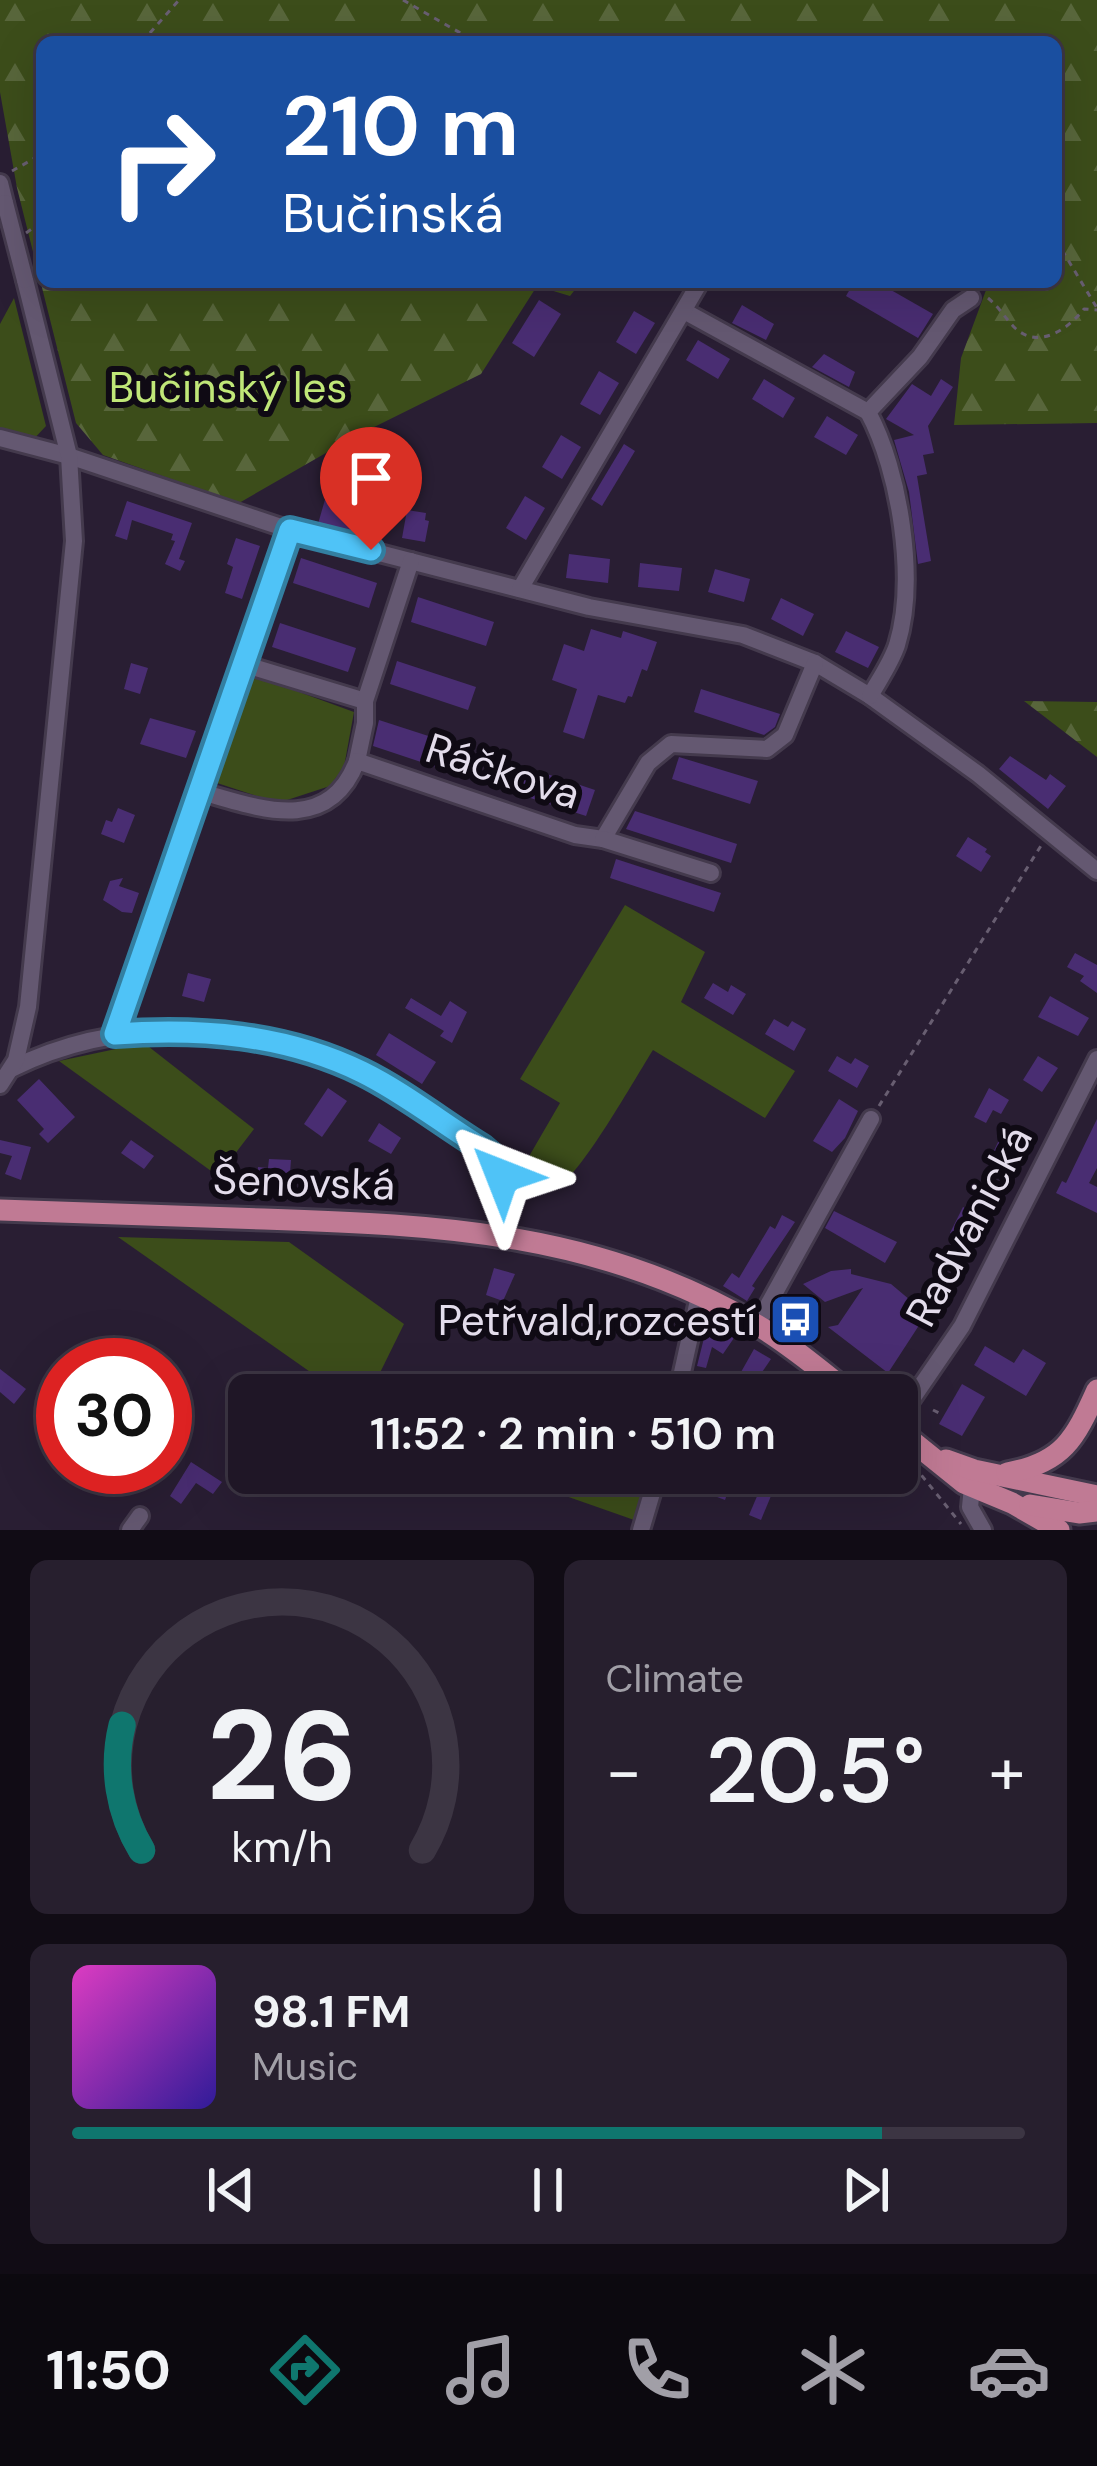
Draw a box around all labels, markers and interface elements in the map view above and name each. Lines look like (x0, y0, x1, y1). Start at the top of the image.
text: 210 m (282, 72, 519, 181)
icon: right (84, 84, 240, 240)
text: Bučinská (282, 178, 504, 249)
park label: Bučinský les (109, 360, 347, 415)
pin (320, 427, 422, 550)
icon: arrive (338, 445, 404, 511)
street label: Ráčkova (419, 720, 587, 822)
position arrow (439, 1113, 565, 1239)
street label: Radvanická (893, 1116, 1045, 1336)
street label: Šenovská (212, 1151, 396, 1213)
bus stop icon: Petřvald,rozcestí (767, 1292, 823, 1348)
place label: Petřvald,rozcestí (438, 1293, 757, 1348)
speed limit sign: 30 (36, 1338, 192, 1494)
text: 11:52 · 2 min · 510 m (370, 1404, 776, 1463)
text: Climate (606, 1653, 744, 1704)
text: 26 (206, 1675, 357, 1838)
text: 20.5° (705, 1713, 925, 1830)
text: − (606, 1729, 642, 1814)
text: + (989, 1729, 1025, 1814)
text: km/h (231, 1819, 332, 1875)
text: 98.1 FM (252, 1982, 410, 2041)
text: Music (252, 2041, 358, 2092)
icon: previous (198, 2157, 264, 2223)
icon: pause (515, 2157, 581, 2223)
icon: next (833, 2157, 899, 2223)
icon: directions (263, 2328, 347, 2412)
icon: music (439, 2328, 523, 2412)
icon: phone (615, 2328, 699, 2412)
icon: climate (791, 2328, 875, 2412)
icon: car (967, 2328, 1051, 2412)
text: 11:50 (46, 2335, 171, 2406)

